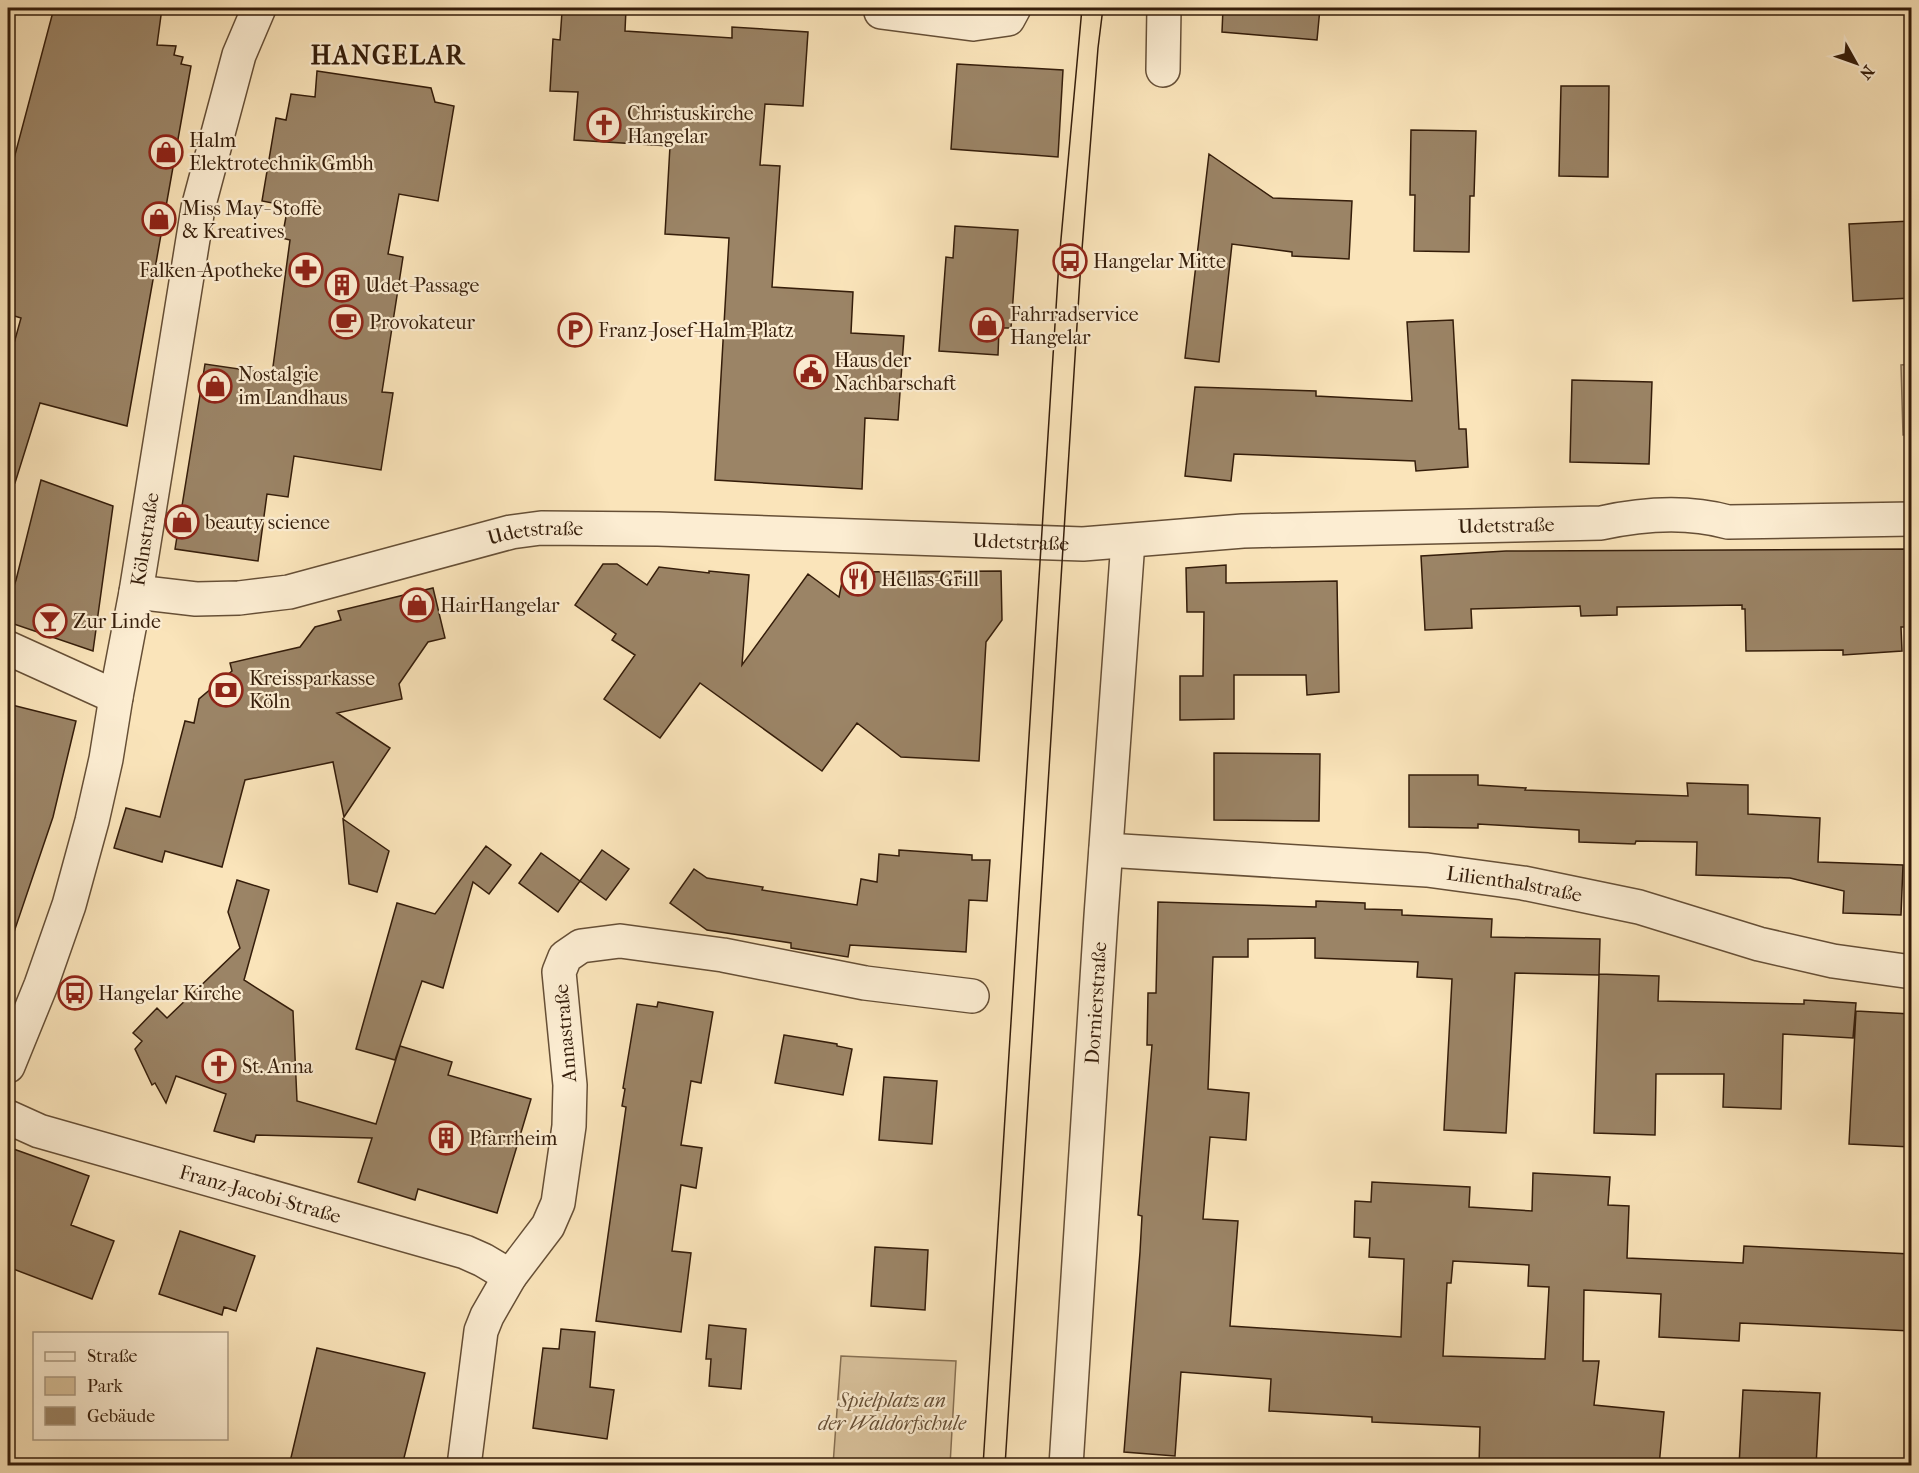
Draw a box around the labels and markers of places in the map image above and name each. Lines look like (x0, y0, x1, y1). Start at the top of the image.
place label: Christuskirche Hangelar (627, 102, 754, 148)
church icon: Christuskirche Hangelar (586, 107, 622, 143)
place label: Halm Elektrotechnik Gmbh (189, 129, 374, 175)
shop icon: Halm Elektrotechnik Gmbh (148, 134, 184, 170)
place label: Miss May- Stoffe & Kreatives (182, 197, 322, 243)
shop icon: Miss May- Stoffe & Kreatives (141, 201, 177, 237)
bus stop icon: Hangelar Mitte (1052, 243, 1088, 279)
place label: Hangelar Mitte (1093, 250, 1226, 273)
pharmacy icon: Falken-Apotheke (288, 252, 324, 288)
place label: Falken-Apotheke (139, 259, 283, 282)
building icon: Udet-Passage (324, 267, 360, 303)
place label: Udet-Passage (365, 274, 479, 297)
place label: Fahrradservice Hangelar (1010, 303, 1139, 349)
cafe icon: Provokateur (328, 304, 364, 340)
shop icon: Fahrradservice Hangelar (969, 307, 1005, 343)
place label: Provokateur (369, 311, 476, 334)
parking icon: Franz-Josef-Halm-Platz (557, 312, 593, 348)
place label: Franz-Josef-Halm-Platz (598, 319, 794, 342)
place label: Haus der Nachbarschaft (834, 349, 956, 395)
public building icon: Haus der Nachbarschaft (793, 354, 829, 390)
place label: Nostalgie im Landhaus (238, 363, 348, 409)
shop icon: Nostalgie im Landhaus (197, 368, 233, 404)
shop icon: beauty science (164, 504, 200, 540)
place label: beauty science (204, 511, 330, 534)
restaurant icon: Hellas-Grill (840, 561, 876, 597)
place label: Hellas-Grill (881, 568, 979, 591)
shop icon: HairHangelar (399, 587, 435, 623)
place label: HairHangelar (440, 594, 560, 617)
bar icon: Zur Linde (32, 603, 68, 639)
place label: Zur Linde (73, 610, 161, 633)
place label: Kreissparkasse Köln (249, 667, 375, 713)
bank icon: Kreissparkasse Köln (208, 672, 244, 708)
bus stop icon: Hangelar Kirche (57, 975, 93, 1011)
place label: Hangelar Kirche (98, 982, 242, 1005)
church icon: St. Anna (201, 1048, 237, 1084)
place label: St. Anna (242, 1055, 314, 1078)
building icon: Pfarrheim (428, 1120, 464, 1156)
place label: Pfarrheim (469, 1127, 558, 1150)

